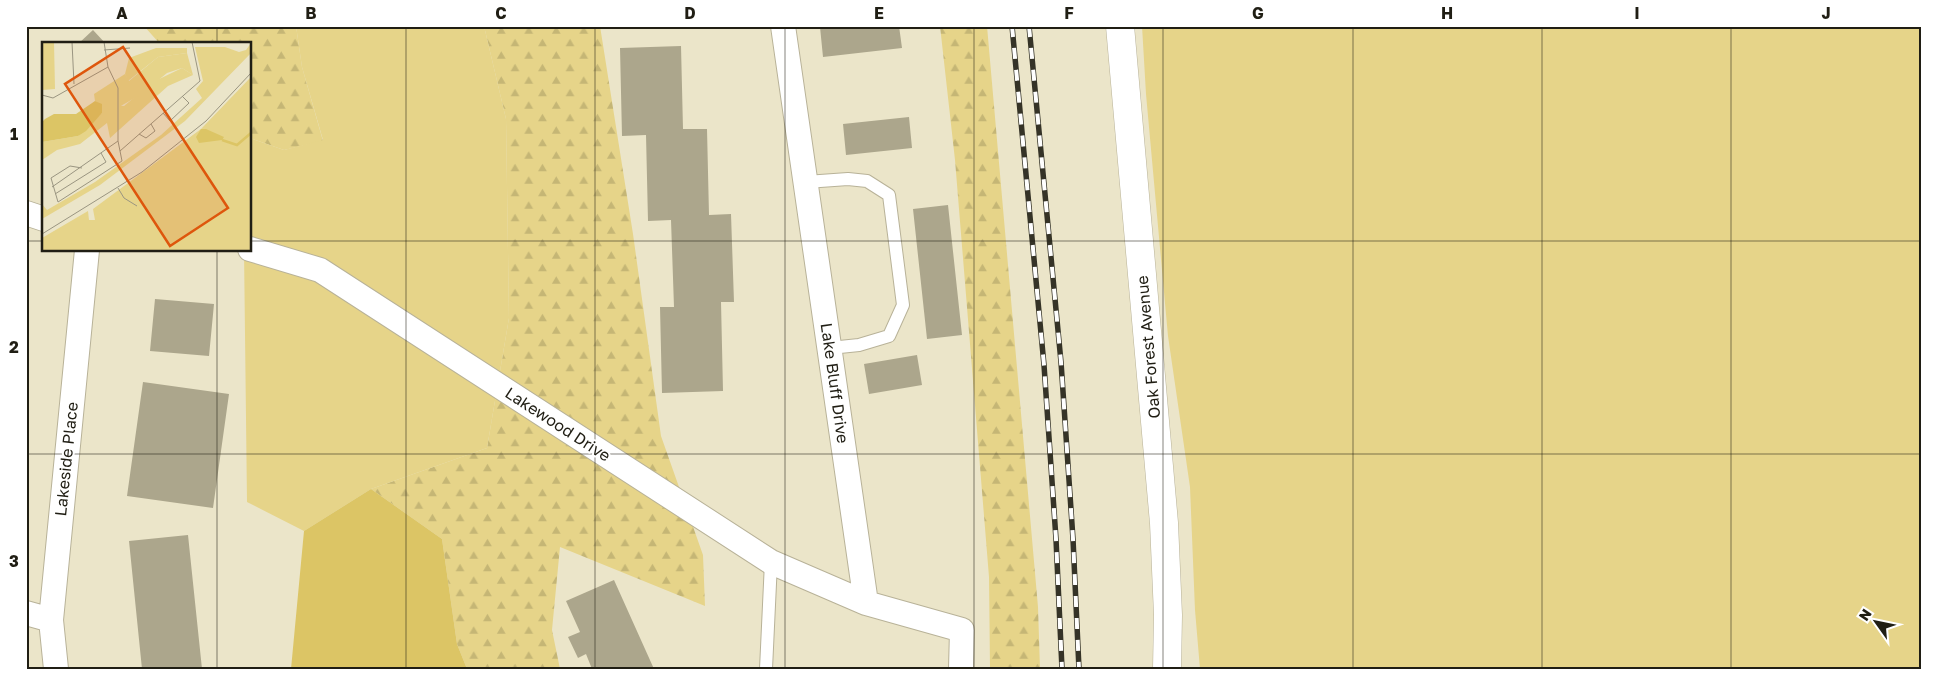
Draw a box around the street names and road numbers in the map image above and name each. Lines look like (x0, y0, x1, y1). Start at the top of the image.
street label: Oak Forest Avenue (1132, 275, 1164, 419)
street label: Lake Bluff Drive (817, 322, 853, 444)
street label: Lakewood Drive (502, 382, 614, 466)
street label: Lakeside Place (50, 401, 82, 517)

